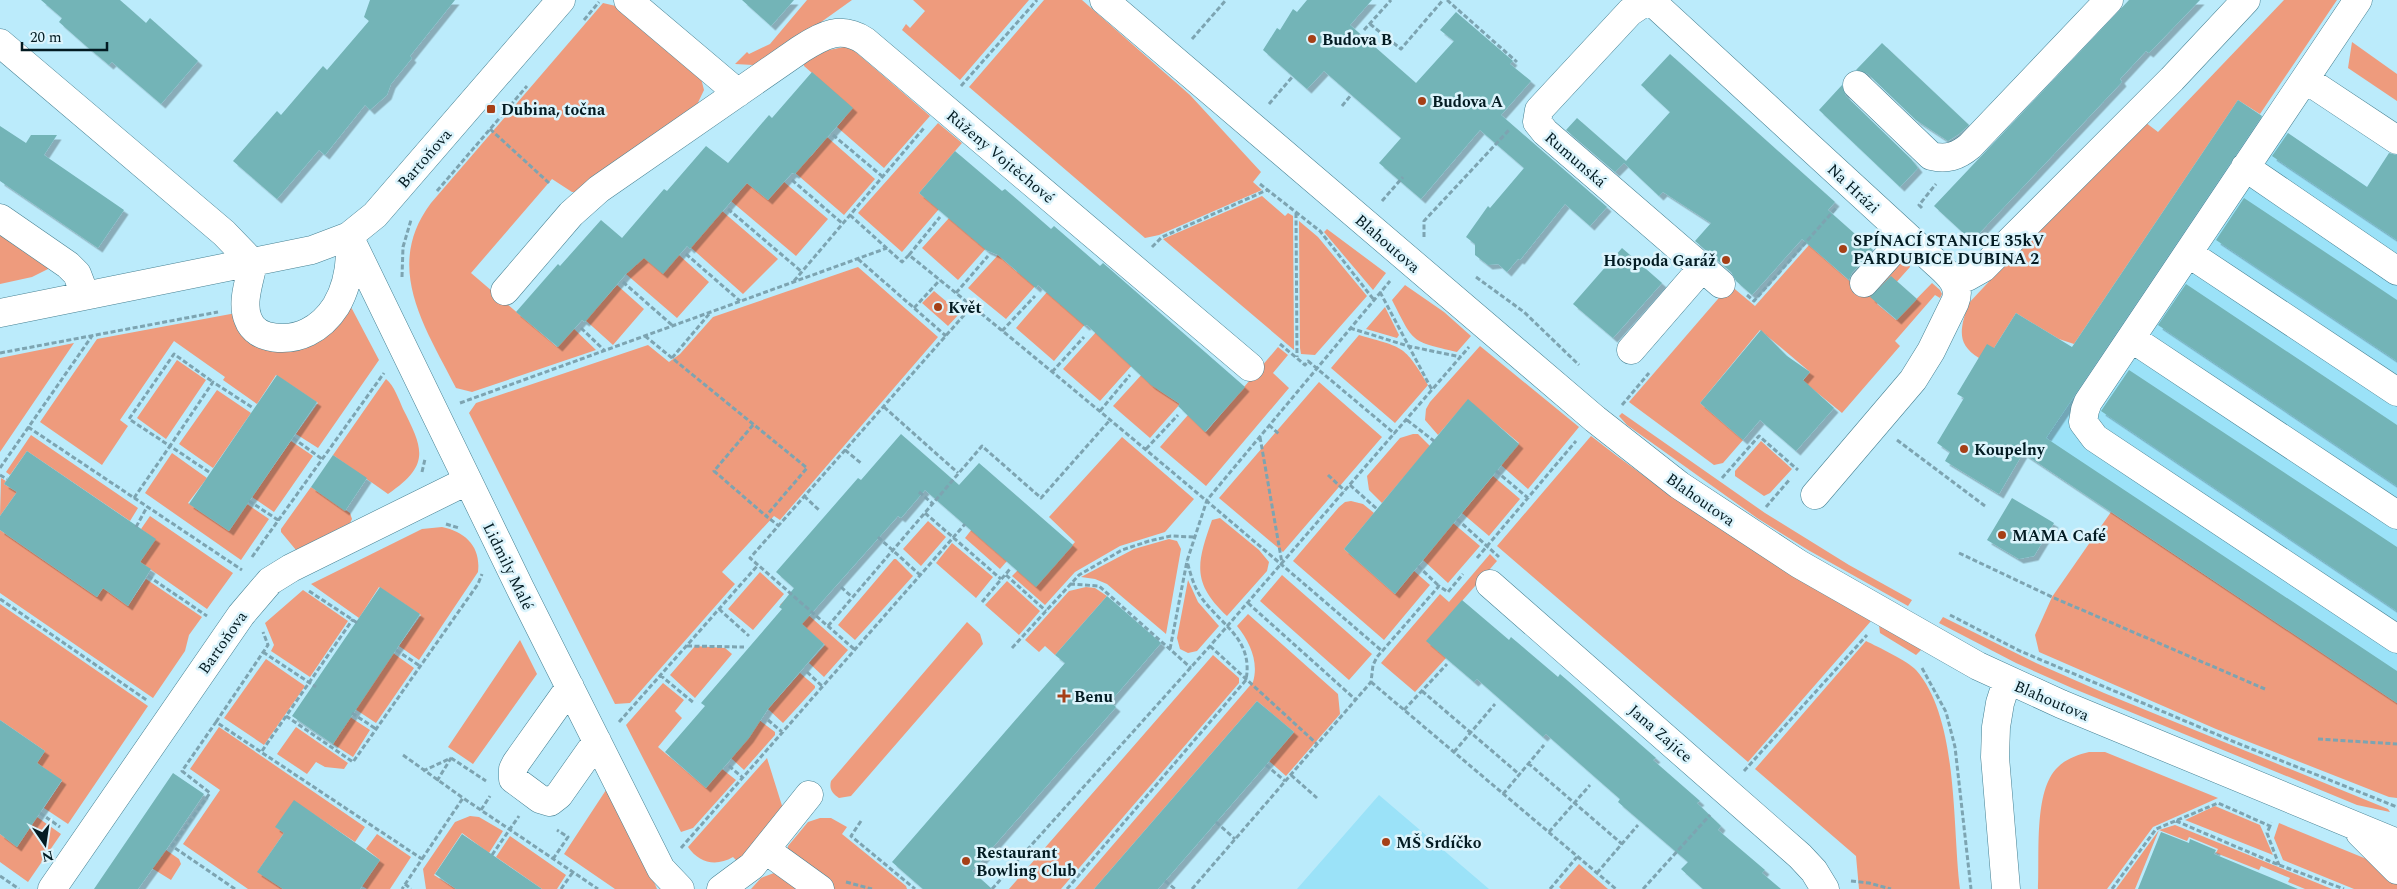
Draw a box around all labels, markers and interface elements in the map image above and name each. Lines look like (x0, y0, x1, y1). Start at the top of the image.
scale bar (22, 20, 108, 52)
text: 20 m (30, 26, 62, 49)
place label: Budova B (1322, 28, 1392, 52)
marker: Budova B (1306, 33, 1318, 45)
place label: Budova A (1432, 90, 1504, 114)
marker: Budova A (1416, 95, 1428, 107)
place label: Dubina, točna (501, 98, 606, 122)
marker: Dubina, točna (485, 103, 497, 115)
street label: Růženy Vojtěchové (941, 104, 1060, 209)
street label: Bartoňova (392, 123, 458, 194)
street label: Rumunská (1539, 126, 1612, 194)
street label: Na Hrázi (1822, 158, 1885, 219)
street label: Blahoutova (1349, 209, 1425, 279)
place label: SPÍNACÍ STANICE 35kV PARDUBICE DUBINA 2 (1853, 229, 2044, 271)
marker: SPÍNACÍ STANICE 35kV PARDUBICE DUBINA 2 (1837, 243, 1849, 255)
place label: Hospoda Garáž (1603, 249, 1716, 273)
marker: Hospoda Garáž (1720, 254, 1732, 266)
place label: Květ (948, 296, 982, 320)
marker: Květ (932, 301, 944, 313)
place label: Koupelny (1974, 438, 2046, 462)
marker: Koupelny (1958, 443, 1970, 455)
street label: Blahoutova (1661, 467, 1740, 533)
street label: Lidmily Malé (477, 519, 540, 614)
place label: MAMA Café (2012, 524, 2106, 548)
marker: MAMA Café (1996, 529, 2008, 541)
street label: Bartoňova (192, 606, 254, 679)
street label: Blahoutova (2010, 674, 2093, 728)
place label: Benu (1074, 685, 1113, 709)
marker: Benu (1058, 690, 1070, 702)
street label: Jana Zajíce (1623, 699, 1698, 768)
north arrow (20, 819, 70, 869)
place label: MŠ Srdíčko (1396, 831, 1482, 855)
marker: MŠ Srdíčko (1380, 836, 1392, 848)
place label: Restaurant Bowling Club (976, 841, 1076, 883)
text: N (40, 845, 56, 868)
marker: Restaurant Bowling Club (960, 855, 972, 867)

